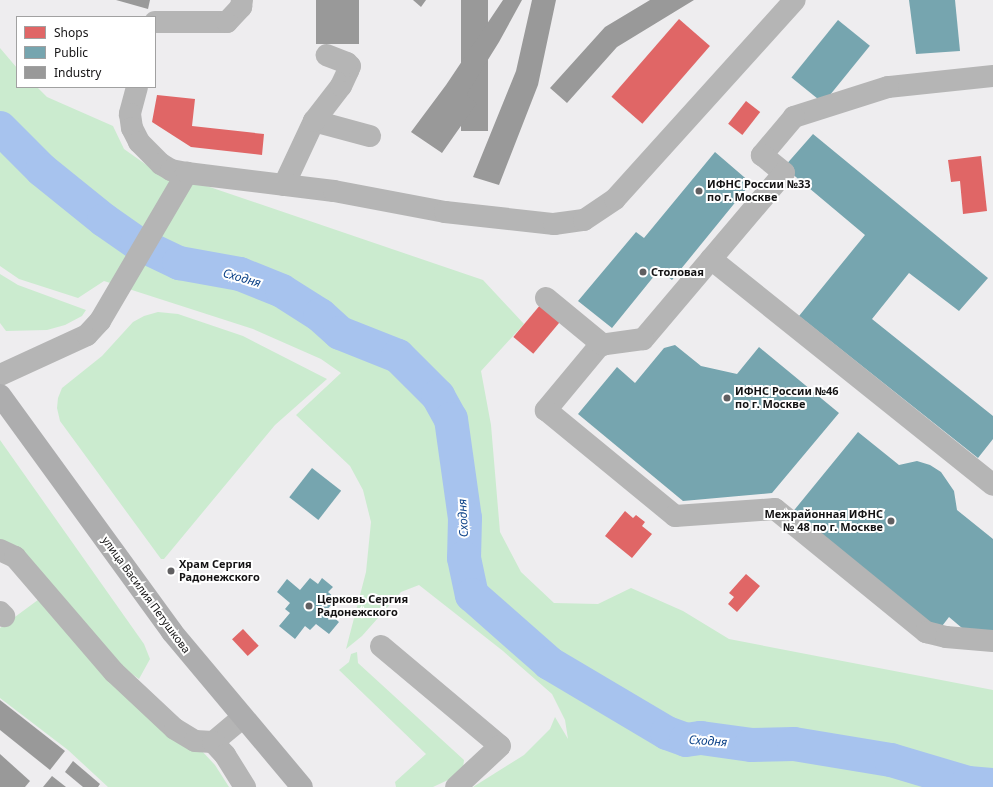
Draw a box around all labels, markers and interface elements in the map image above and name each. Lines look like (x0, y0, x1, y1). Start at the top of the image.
legend (16, 16, 156, 88)
text: Shops (54, 24, 88, 41)
text: Public (54, 44, 88, 61)
text: Industry (54, 64, 101, 81)
place label: ИФНС России №33 по г. Москве (707, 178, 811, 204)
marker: ИФНС России №33 по г. Москве (694, 186, 704, 196)
place label: Столовая (651, 265, 704, 279)
water label: Сходня (221, 266, 263, 290)
marker: Столовая (638, 267, 648, 277)
place label: ИФНС России №46 по г. Москве (735, 385, 839, 411)
marker: ИФНС России №46 по г. Москве (722, 393, 732, 403)
water label: Сходня (455, 498, 471, 538)
place label: Межрайонная ИФНС № 48 по г. Москве (764, 508, 883, 534)
marker: Межрайонная ИФНС № 48 по г. Москве (886, 516, 896, 526)
street label: улица Василия Петушкова (99, 534, 193, 656)
place label: Храм Сергия Радонежского (179, 558, 260, 584)
marker: Храм Сергия Радонежского (166, 566, 176, 576)
place label: Церковь Сергия Радонежского (317, 593, 408, 619)
marker: Церковь Сергия Радонежского (304, 601, 314, 611)
water label: Сходня (688, 732, 728, 750)

